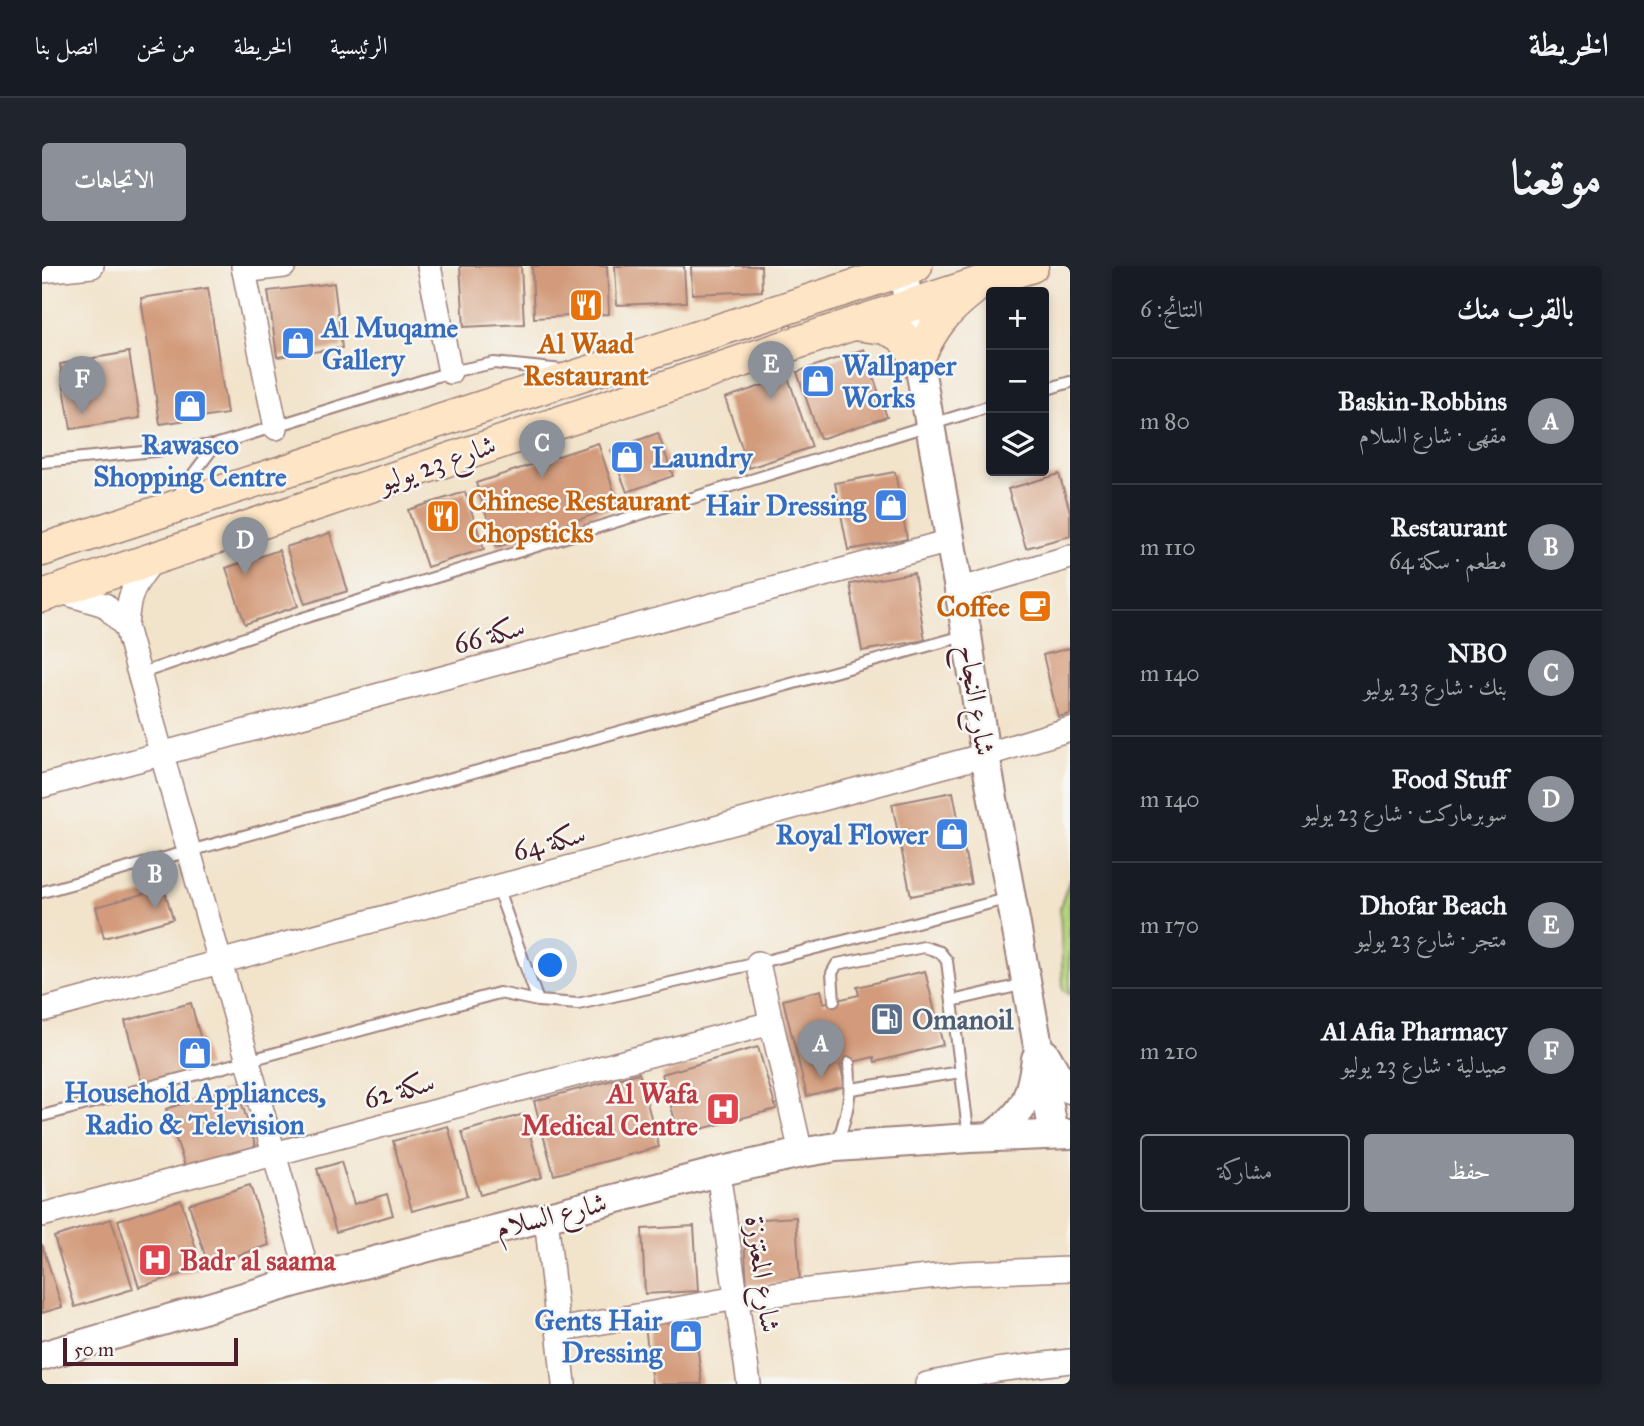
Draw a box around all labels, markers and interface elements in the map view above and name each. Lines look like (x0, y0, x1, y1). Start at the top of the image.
text: الخريطة (1529, 25, 1609, 65)
text: اتصل بنا (35, 31, 98, 61)
text: من نحن (136, 31, 196, 61)
text: الخريطة (234, 31, 292, 61)
text: الرئيسية (330, 31, 388, 61)
button: الاتجاهات (42, 143, 186, 221)
text: موقعنا (1510, 148, 1602, 207)
restaurant icon: Al Waad Restaurant (567, 286, 605, 324)
map controls (986, 287, 1049, 476)
button: + (986, 287, 1049, 350)
text: بالقرب منك (1457, 291, 1574, 327)
text: النتائج: 6 (1140, 295, 1203, 323)
place label: Al Muqame Gallery (320, 310, 459, 377)
shop icon: Al Muqame Gallery (279, 324, 317, 362)
place label: Al Waad Restaurant (523, 326, 649, 393)
pin: E (748, 341, 794, 399)
place label: Wallpaper Works (842, 348, 957, 415)
button: − (986, 350, 1049, 413)
pin: F (59, 356, 105, 414)
shop icon: Wallpaper Works (799, 362, 837, 400)
text: Baskin-Robbins (1338, 385, 1507, 417)
shop icon: Rawasco Shopping Centre (171, 387, 209, 425)
text: 80 m (1140, 407, 1190, 435)
text: A (1543, 407, 1559, 435)
button: layers (986, 413, 1049, 476)
pin: C (519, 420, 565, 478)
text: مقهى · شارع السلام (1359, 421, 1507, 449)
place label: Rawasco Shopping Centre (93, 427, 287, 494)
street label: شارع 23 يوليو (371, 427, 502, 506)
shop icon: Laundry (608, 438, 646, 476)
place label: Laundry (652, 440, 753, 475)
place label: Chinese Restaurant Chopsticks (468, 483, 690, 550)
shop icon: Hair Dressing (872, 486, 910, 524)
place label: Hair Dressing (705, 488, 867, 523)
restaurant icon: Chinese Restaurant Chopsticks (424, 497, 462, 535)
text: Restaurant (1391, 511, 1507, 543)
pin: D (222, 517, 268, 575)
text: 110 m (1140, 533, 1196, 561)
text: B (1543, 533, 1559, 561)
text: مطعم · سكة 64 (1389, 547, 1507, 575)
cafe icon: Coffee (1016, 587, 1054, 625)
place label: Coffee (937, 589, 1010, 624)
street label: سكة 66 (449, 609, 529, 661)
text: NBO (1448, 637, 1507, 669)
street label: شارع النجاح (943, 642, 1003, 759)
text: 140 m (1140, 659, 1200, 687)
text: C (1543, 659, 1559, 687)
text: بنك · شارع 23 يوليو (1363, 673, 1507, 701)
text: Food Stuff (1392, 763, 1507, 795)
text: 140 m (1140, 785, 1200, 813)
text: D (1542, 785, 1560, 813)
text: سوبرماركت · شارع 23 يوليو (1302, 799, 1507, 827)
street label: سكة 64 (509, 815, 589, 869)
shop icon: Royal Flower (933, 815, 971, 853)
place label: Royal Flower (776, 817, 928, 852)
pin: B (132, 851, 178, 909)
text: Dhofar Beach (1360, 889, 1507, 921)
text: 170 m (1140, 911, 1199, 939)
text: E (1543, 911, 1559, 939)
text: متجر · شارع 23 يوليو (1355, 925, 1507, 953)
your location (533, 948, 567, 982)
fuel station icon: Omanoil (868, 1000, 906, 1038)
place label: Omanoil (912, 1002, 1014, 1037)
text: Al Afia Pharmacy (1322, 1015, 1507, 1047)
pin: A (798, 1020, 844, 1078)
shop icon: Household Appliances, Radio & Television (176, 1034, 214, 1072)
text: 210 m (1140, 1037, 1198, 1065)
text: F (1543, 1037, 1559, 1065)
text: صيدلية · شارع 23 يوليو (1341, 1051, 1507, 1079)
street label: سكة 62 (359, 1064, 439, 1116)
place label: Household Appliances, Radio & Television (64, 1075, 326, 1142)
place label: Al Wafa Medical Centre (521, 1076, 699, 1143)
hospital icon: Al Wafa Medical Centre (704, 1090, 742, 1128)
button: مشاركة (1140, 1134, 1350, 1212)
button: حفظ (1364, 1134, 1574, 1212)
street label: شارع السلام (492, 1184, 612, 1253)
street label: شارع المعتززة (732, 1213, 789, 1336)
hospital icon: Badr al saama (136, 1241, 174, 1279)
place label: Badr al saama (180, 1243, 337, 1278)
place label: Gents Hair Dressing (534, 1303, 663, 1370)
shop icon: Gents Hair Dressing (667, 1317, 705, 1355)
scale bar (63, 1335, 238, 1367)
text: 50 m (74, 1338, 114, 1361)

